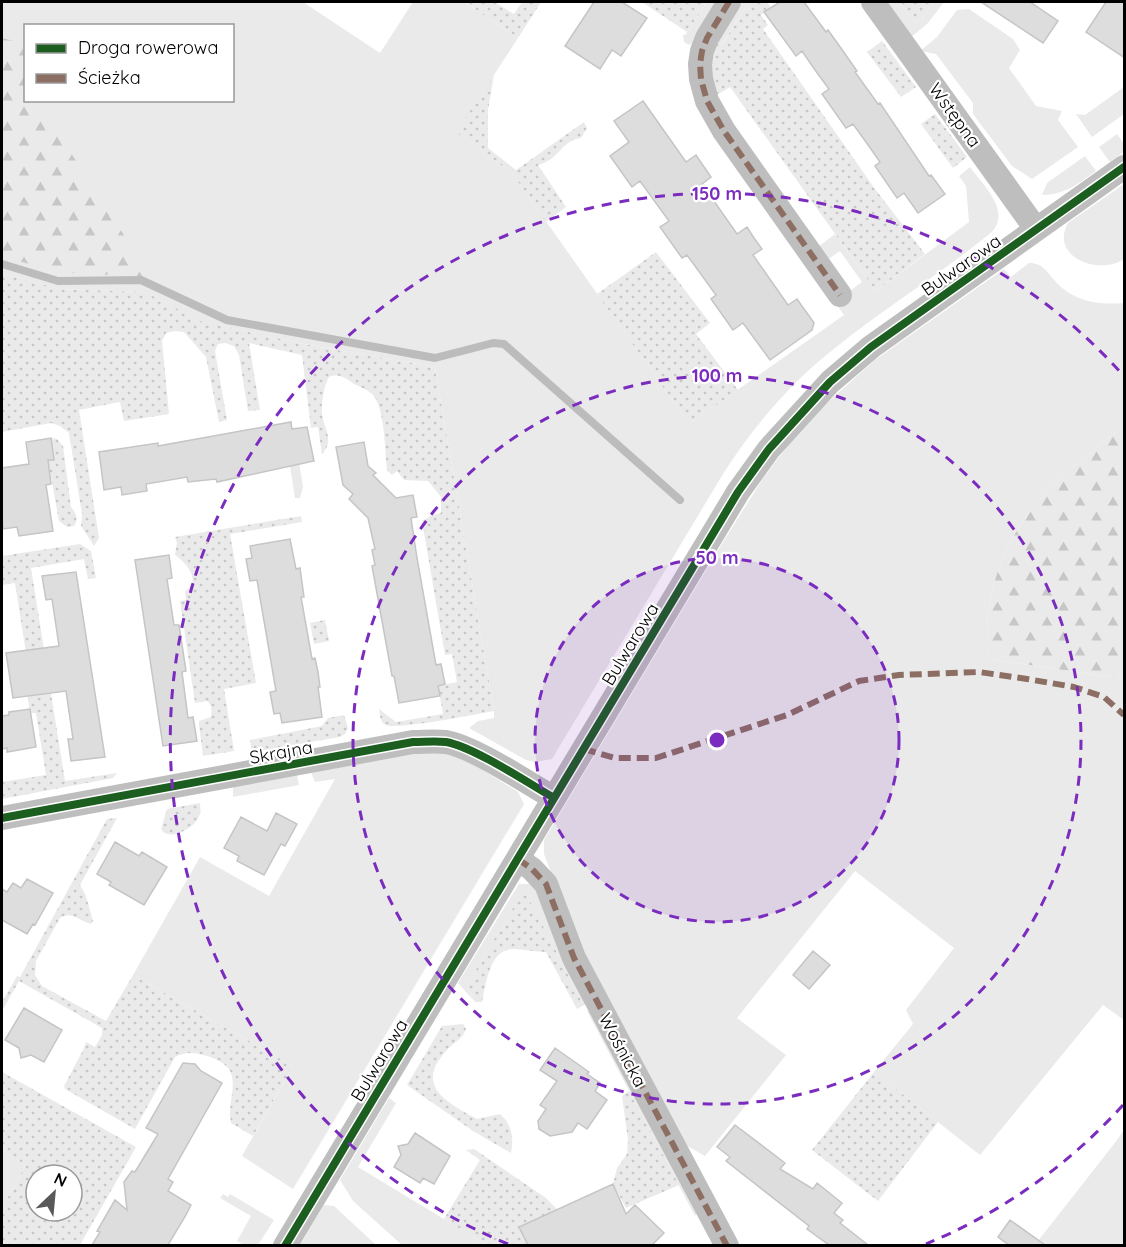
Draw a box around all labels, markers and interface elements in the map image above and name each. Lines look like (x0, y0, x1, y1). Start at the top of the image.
legend (24, 24, 234, 102)
text: Droga rowerowa (78, 36, 218, 59)
text: Ścieżka (78, 66, 141, 89)
street label: Wstępna (924, 78, 986, 152)
text: 150 m (692, 182, 742, 205)
street label: Bulwarowa (917, 229, 1005, 301)
text: 100 m (692, 364, 742, 387)
text: 50 m (695, 546, 739, 569)
street label: Bulwarowa (596, 599, 664, 689)
centre of rings (707, 730, 727, 750)
street label: Skrajna (248, 735, 314, 769)
street label: Wośnicka (594, 1009, 652, 1091)
street label: Bulwarowa (345, 1015, 413, 1105)
north arrow (24, 1163, 84, 1223)
text: N (51, 1168, 70, 1191)

